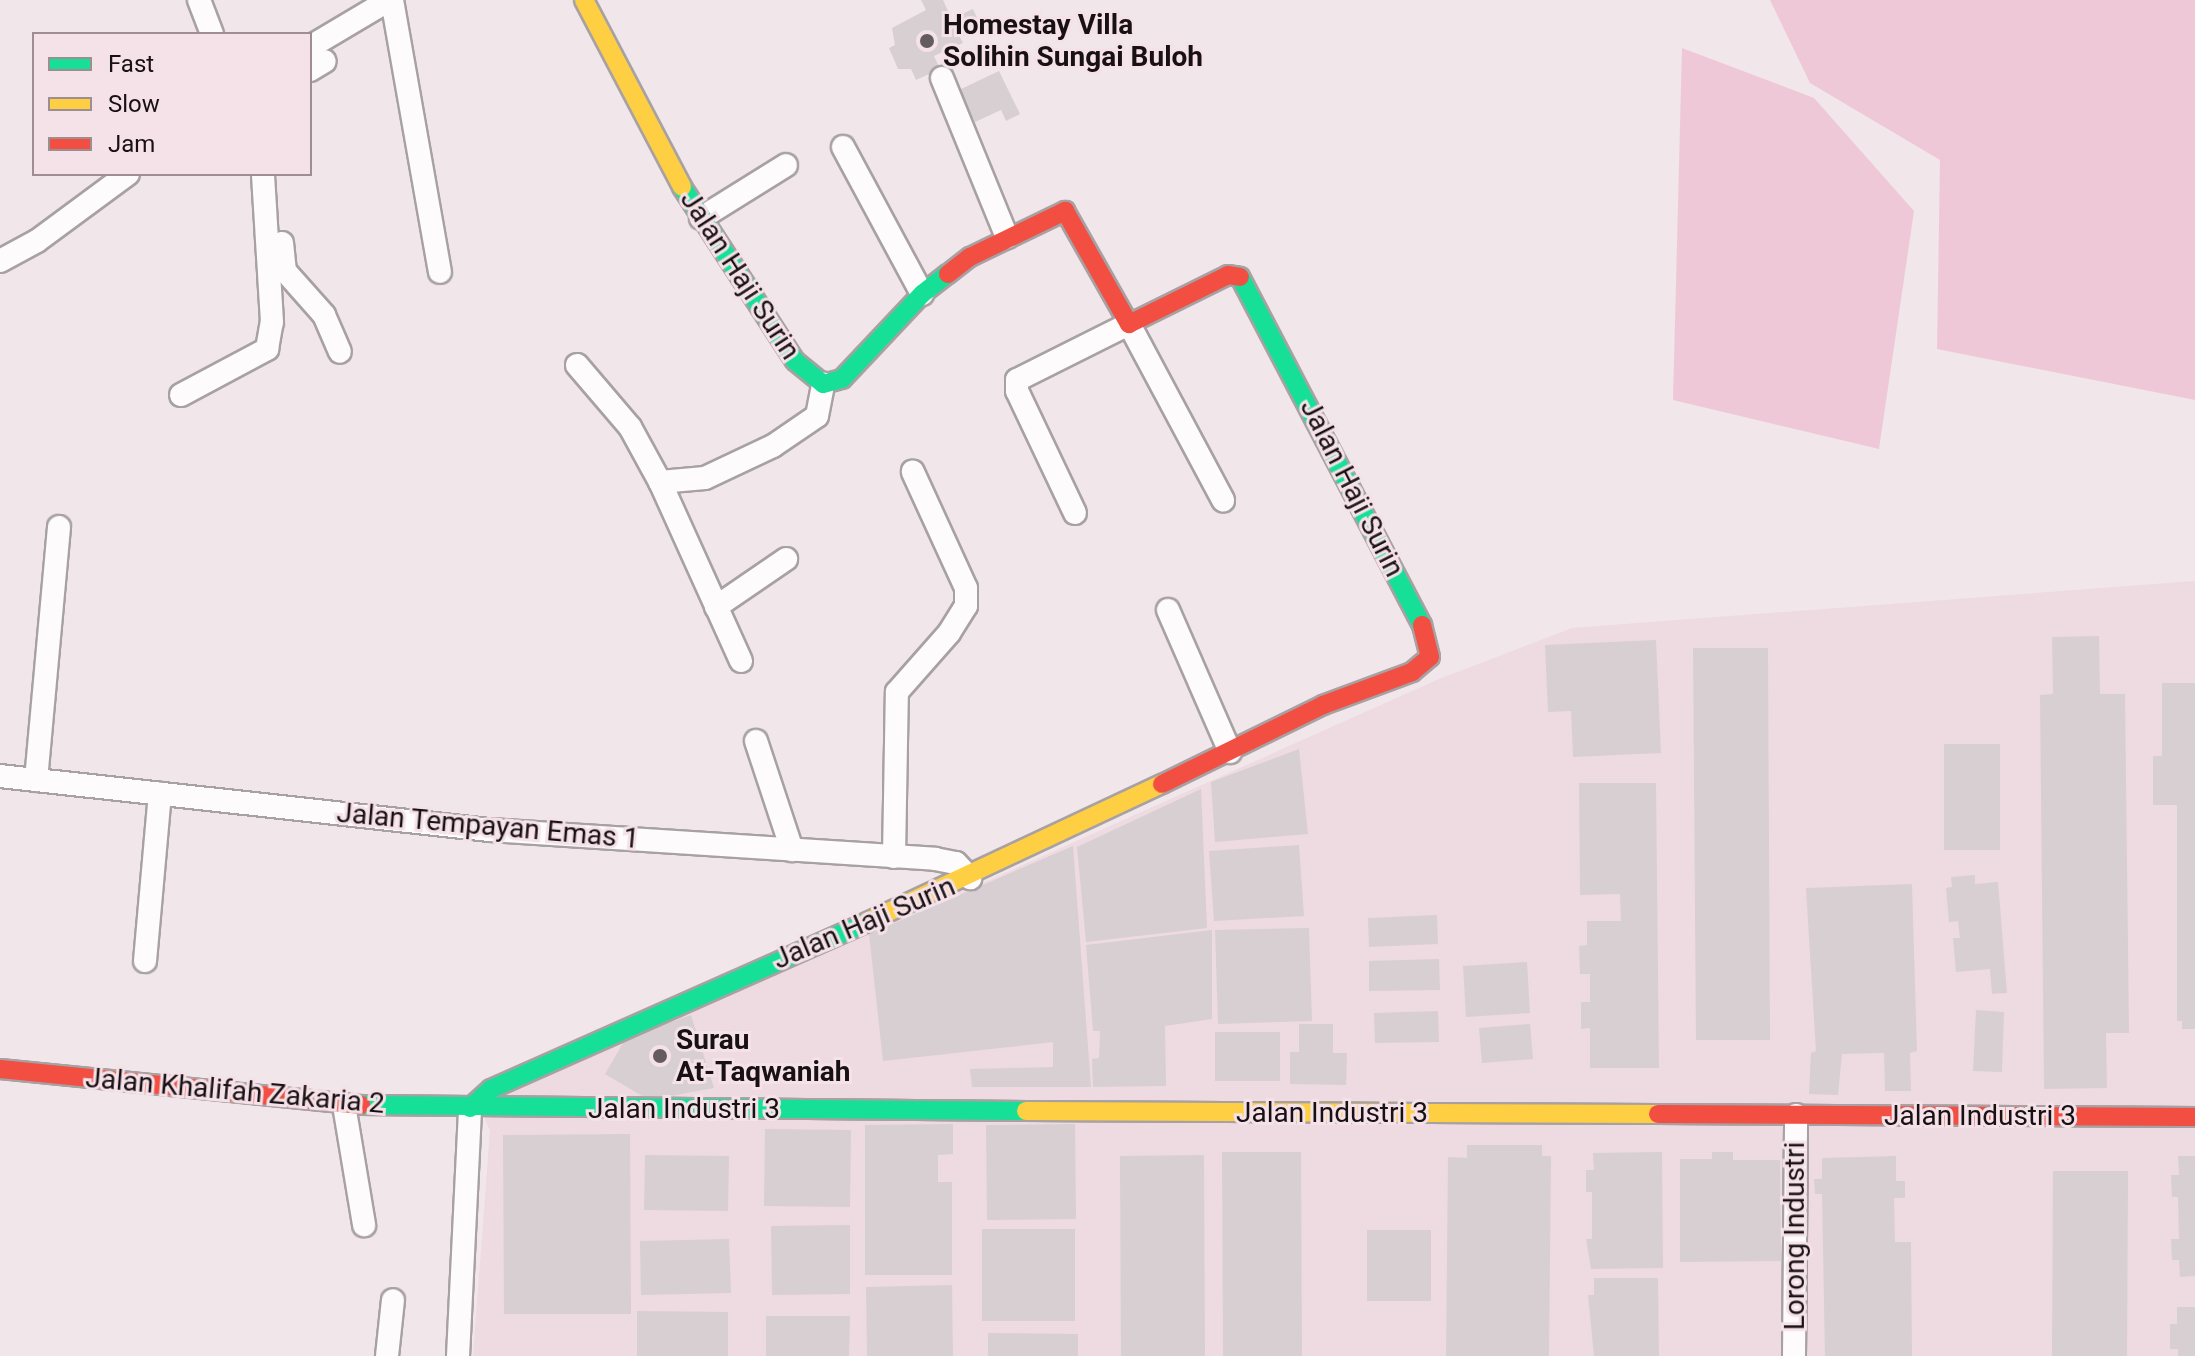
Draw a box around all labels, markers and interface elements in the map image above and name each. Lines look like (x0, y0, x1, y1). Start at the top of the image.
place label: Homestay Villa Solihin Sungai Buloh (943, 8, 1203, 74)
legend (32, 32, 312, 176)
marker: Homestay Villa Solihin Sungai Buloh (918, 32, 936, 50)
text: Fast (108, 50, 154, 78)
text: Slow (108, 90, 160, 118)
text: Jam (108, 130, 155, 158)
street label: Jalan Haji Surin (673, 184, 807, 366)
street label: Jalan Haji Surin (1293, 394, 1411, 582)
street label: Jalan Tempayan Emas 1 (335, 796, 641, 856)
street label: Jalan Haji Surin (768, 870, 960, 976)
place label: Surau At-Taqwaniah (676, 1023, 850, 1089)
marker: Surau At-Taqwaniah (651, 1047, 669, 1065)
street label: Jalan Khalifah Zakaria 2 (84, 1061, 386, 1121)
street label: Jalan Industri 3 (588, 1092, 780, 1126)
street label: Jalan Industri 3 (1236, 1096, 1428, 1130)
street label: Jalan Industri 3 (1884, 1099, 2076, 1133)
street label: Lorong Industri (1778, 1142, 1812, 1330)

